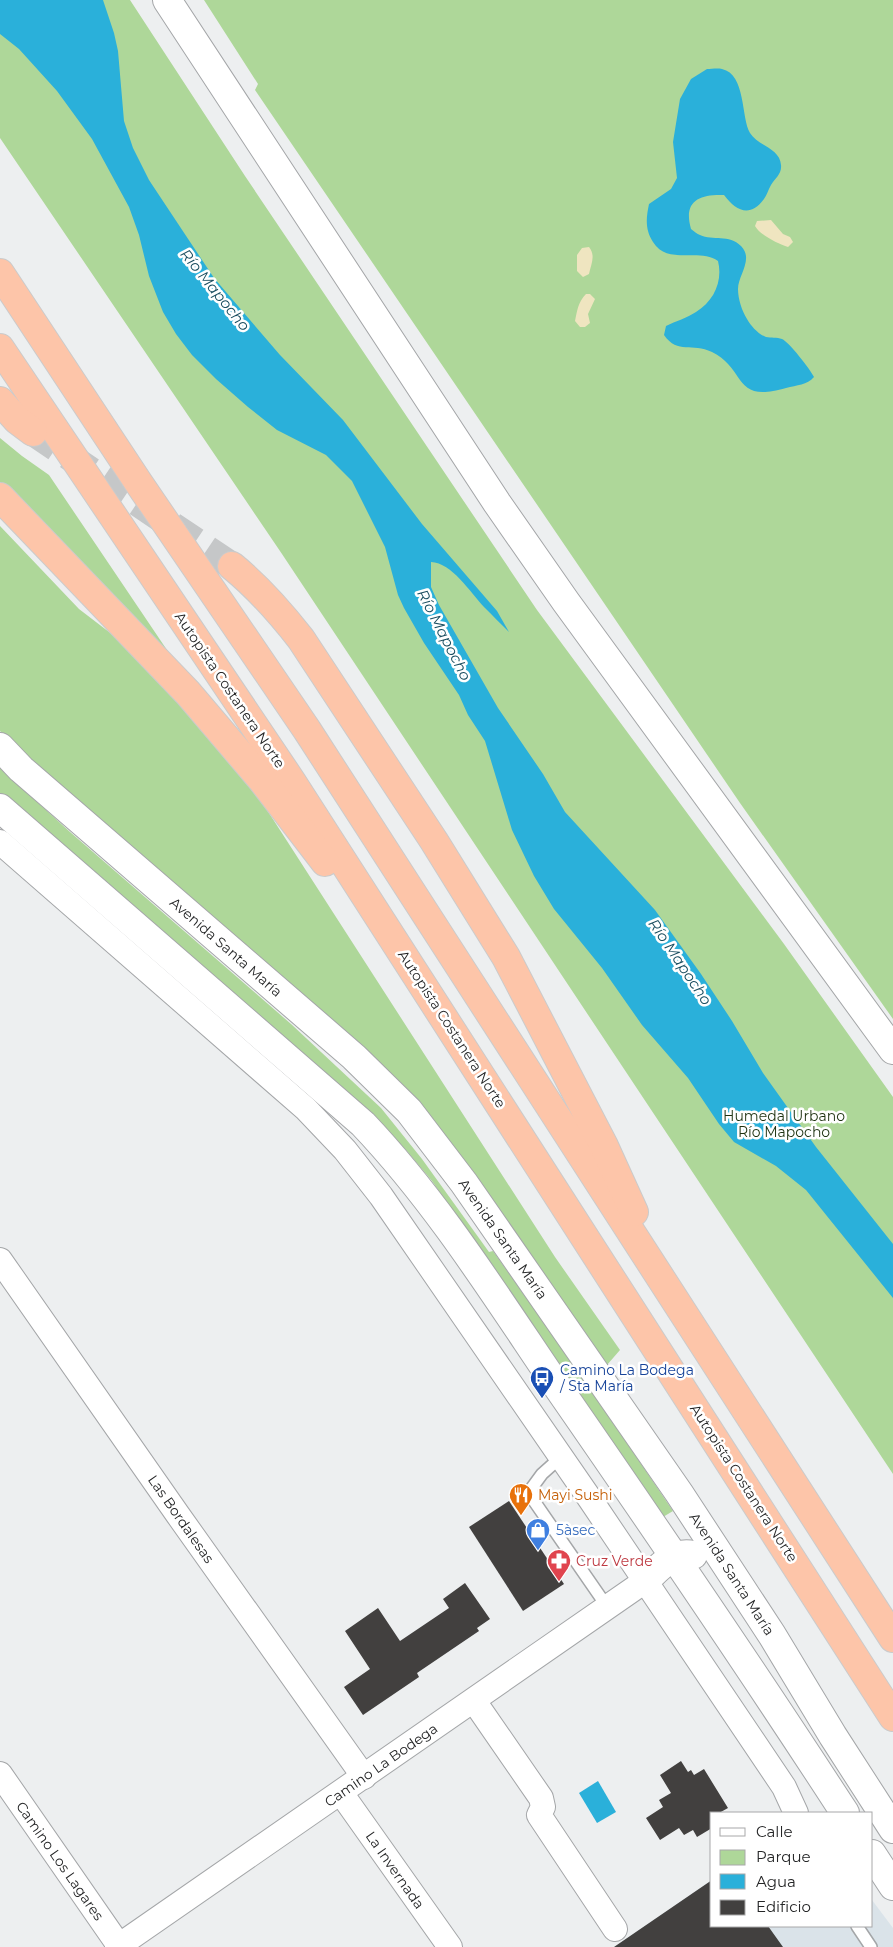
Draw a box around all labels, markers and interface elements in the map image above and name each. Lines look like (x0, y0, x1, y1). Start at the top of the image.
water label: Río Mapocho (176, 245, 254, 335)
water label: Río Mapocho (413, 586, 476, 684)
street label: Autopista Costanera Norte (171, 608, 289, 772)
street label: Avenida Santa María (166, 893, 286, 1001)
water label: Río Mapocho (645, 915, 716, 1009)
street label: Autopista Costanera Norte (394, 947, 510, 1111)
park label: Humedal Urbano Río Mapocho (723, 1107, 845, 1141)
street label: Avenida Santa María (455, 1175, 551, 1303)
place label: Camino La Bodega / Sta María (559, 1361, 694, 1395)
bus stop icon: Camino La Bodega / Sta María (529, 1365, 555, 1399)
street label: Autopista Costanera Norte (686, 1401, 802, 1565)
street label: Las Bordalesas (144, 1471, 218, 1567)
restaurant icon: Mayi Sushi (508, 1482, 534, 1516)
place label: Mayi Sushi (538, 1486, 612, 1504)
street label: Avenida Santa María (686, 1509, 778, 1639)
shop icon: 5àsec (525, 1517, 551, 1551)
place label: 5àsec (556, 1521, 595, 1539)
pharmacy icon: Cruz Verde (546, 1548, 572, 1582)
place label: Cruz Verde (576, 1552, 653, 1570)
street label: Camino La Bodega (321, 1719, 441, 1811)
street label: Camino Los Lagares (12, 1798, 108, 1924)
legend (710, 1812, 873, 1927)
text: Calle (756, 1822, 793, 1841)
street label: La Invernada (362, 1828, 428, 1912)
text: Parque (756, 1847, 811, 1866)
text: Agua (756, 1872, 796, 1891)
text: Edificio (756, 1897, 811, 1916)

